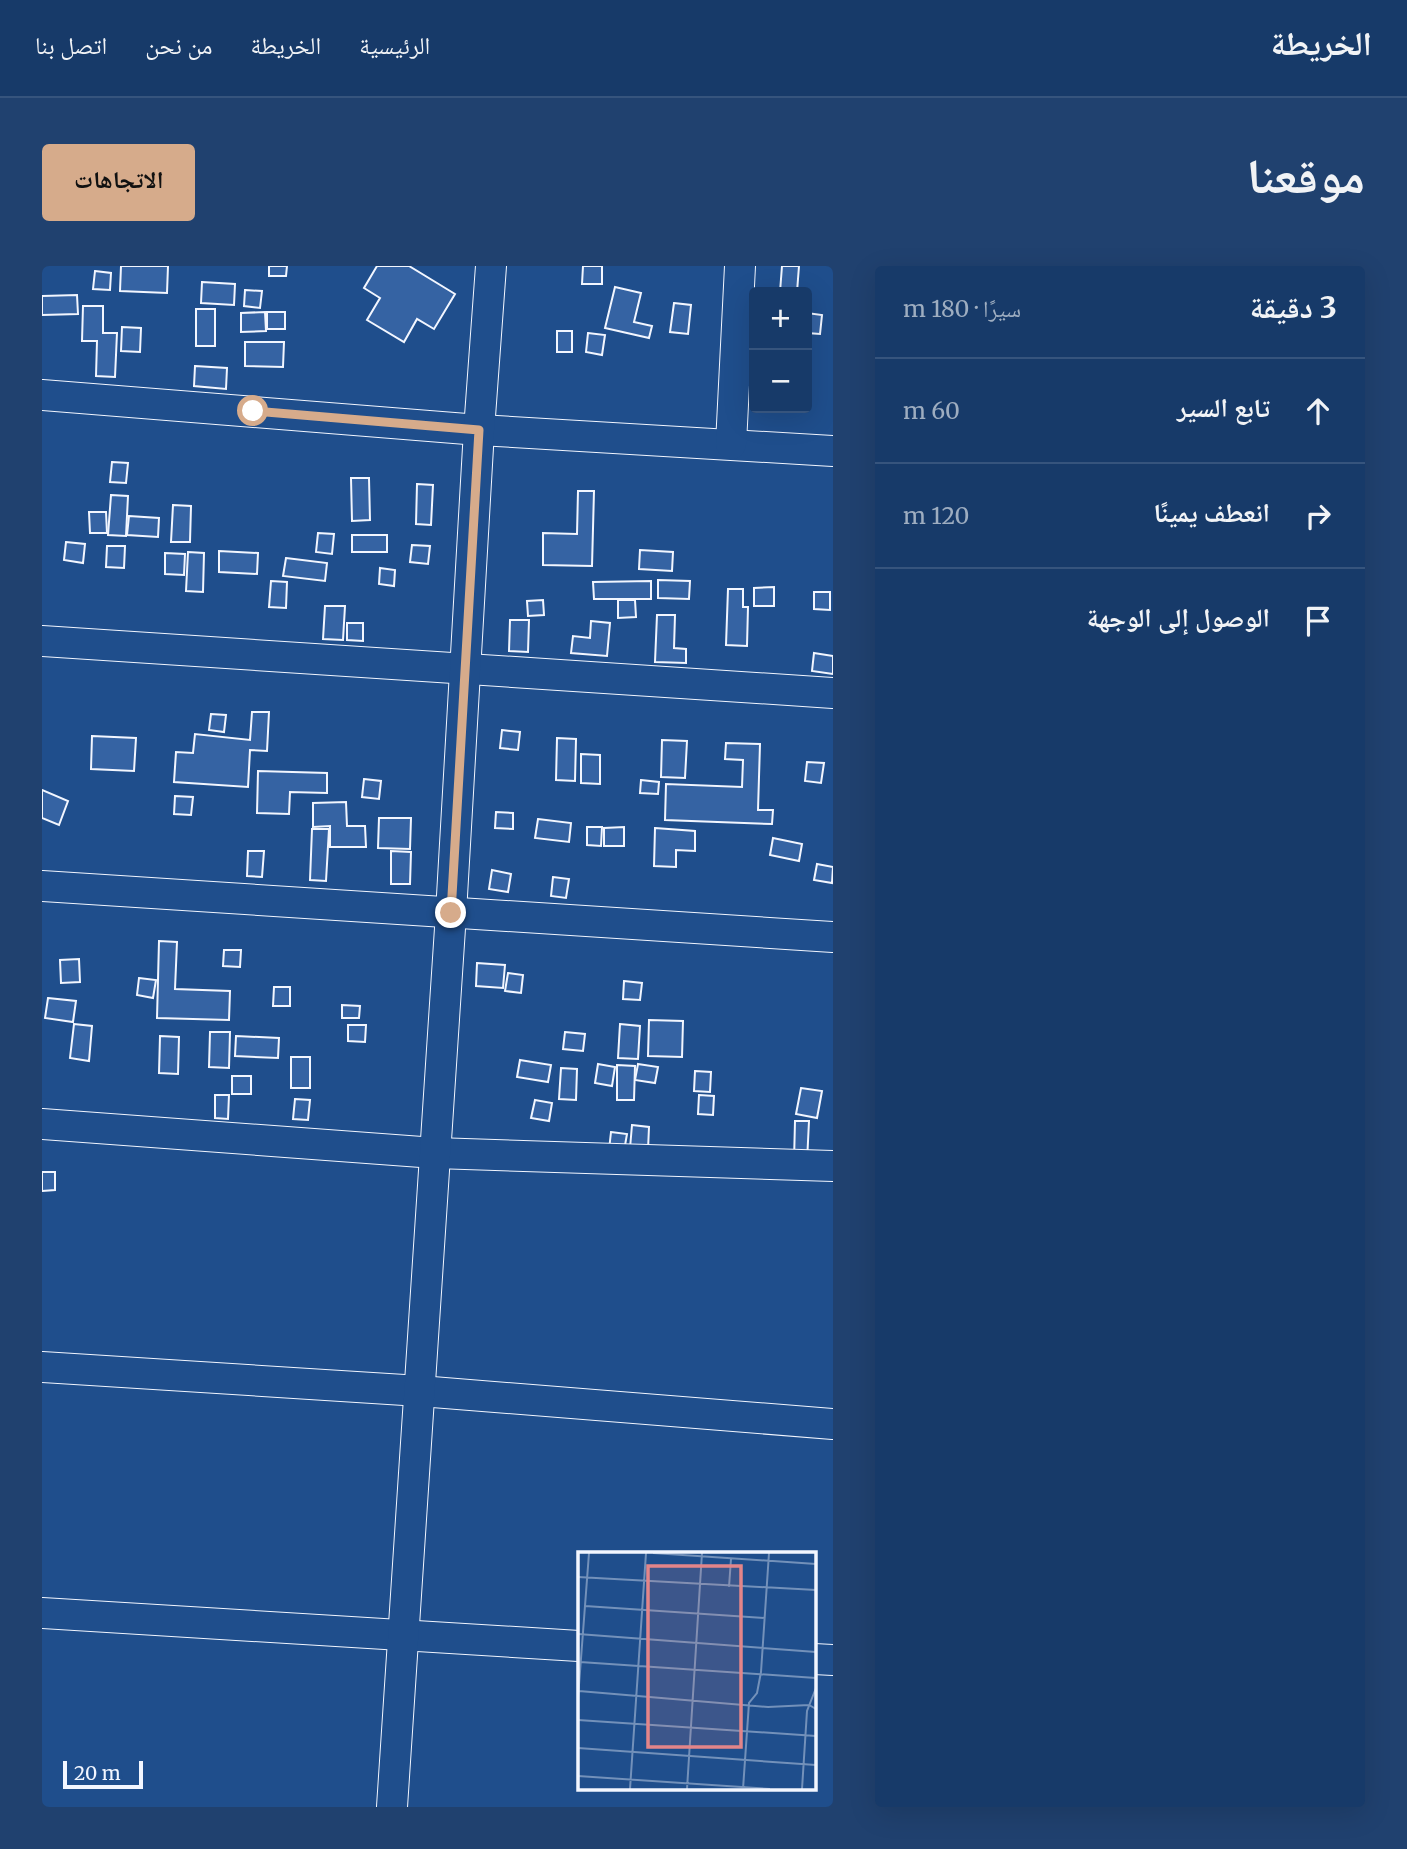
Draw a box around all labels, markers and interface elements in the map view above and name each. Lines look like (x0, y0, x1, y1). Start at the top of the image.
text: الخريطة (1271, 23, 1372, 64)
text: اتصل بنا (35, 30, 107, 61)
text: من نحن (145, 30, 212, 61)
text: الخريطة (250, 30, 321, 61)
text: الرئيسية (359, 30, 430, 61)
button: الاتجاهات (42, 144, 195, 221)
text: موقعنا (1247, 145, 1365, 206)
map controls (749, 287, 812, 413)
button: + (749, 287, 812, 350)
text: 3 دقيقة (1250, 288, 1337, 326)
text: سيرًا · 180 m (903, 294, 1021, 323)
button: − (749, 350, 812, 413)
text: تابع السير (1177, 391, 1270, 424)
icon: ahead (1299, 392, 1337, 430)
route start (237, 395, 268, 426)
text: 60 m (903, 396, 960, 425)
text: انعطف يمينًا (1154, 496, 1270, 529)
icon: right (1299, 497, 1337, 535)
text: 120 m (903, 501, 969, 530)
text: الوصول إلى الوجهة (1087, 601, 1270, 634)
icon: arrive (1299, 602, 1337, 640)
route end (435, 897, 466, 928)
inset map (578, 1552, 816, 1790)
scale bar (63, 1758, 144, 1790)
text: 20 m (74, 1761, 121, 1785)

